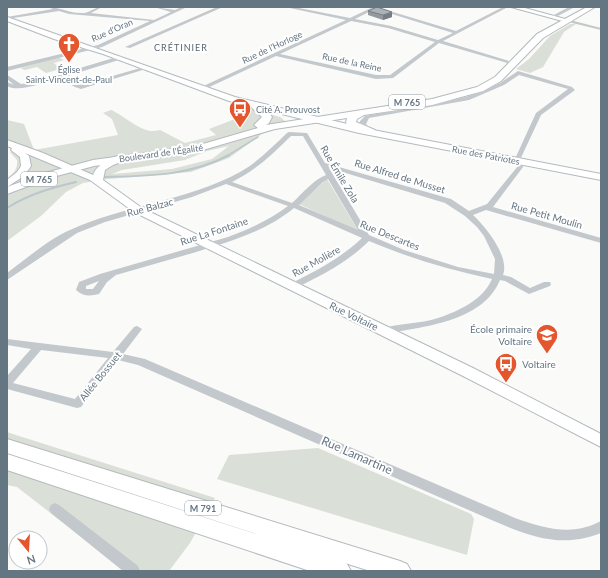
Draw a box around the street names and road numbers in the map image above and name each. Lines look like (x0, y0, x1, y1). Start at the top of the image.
street label: Rue d'Oran (90, 16, 134, 44)
street label: Rue de l'Horloge (240, 28, 304, 66)
street label: Rue de la Reine (321, 50, 383, 74)
road number: M 765 (389, 95, 425, 109)
street label: Boulevard de l'Égalité (118, 142, 204, 164)
street label: Rue Émile Zola (318, 143, 362, 205)
street label: Rue des Patriotes (451, 143, 521, 167)
street label: Rue Alfred de Musset (353, 156, 447, 196)
road number: M 765 (21, 172, 57, 186)
street label: Rue Balzac (126, 195, 175, 219)
street label: Rue Petit Moulin (510, 199, 584, 231)
street label: Rue La Fontaine (179, 214, 249, 248)
street label: Rue Descartes (358, 218, 422, 252)
street label: Rue Molière (290, 243, 342, 279)
street label: Rue Voltaire (328, 299, 380, 333)
street label: Allée Bossuet (77, 349, 124, 403)
street label: Rue Lamartine (319, 433, 395, 477)
road number: M 791 (185, 501, 221, 515)

